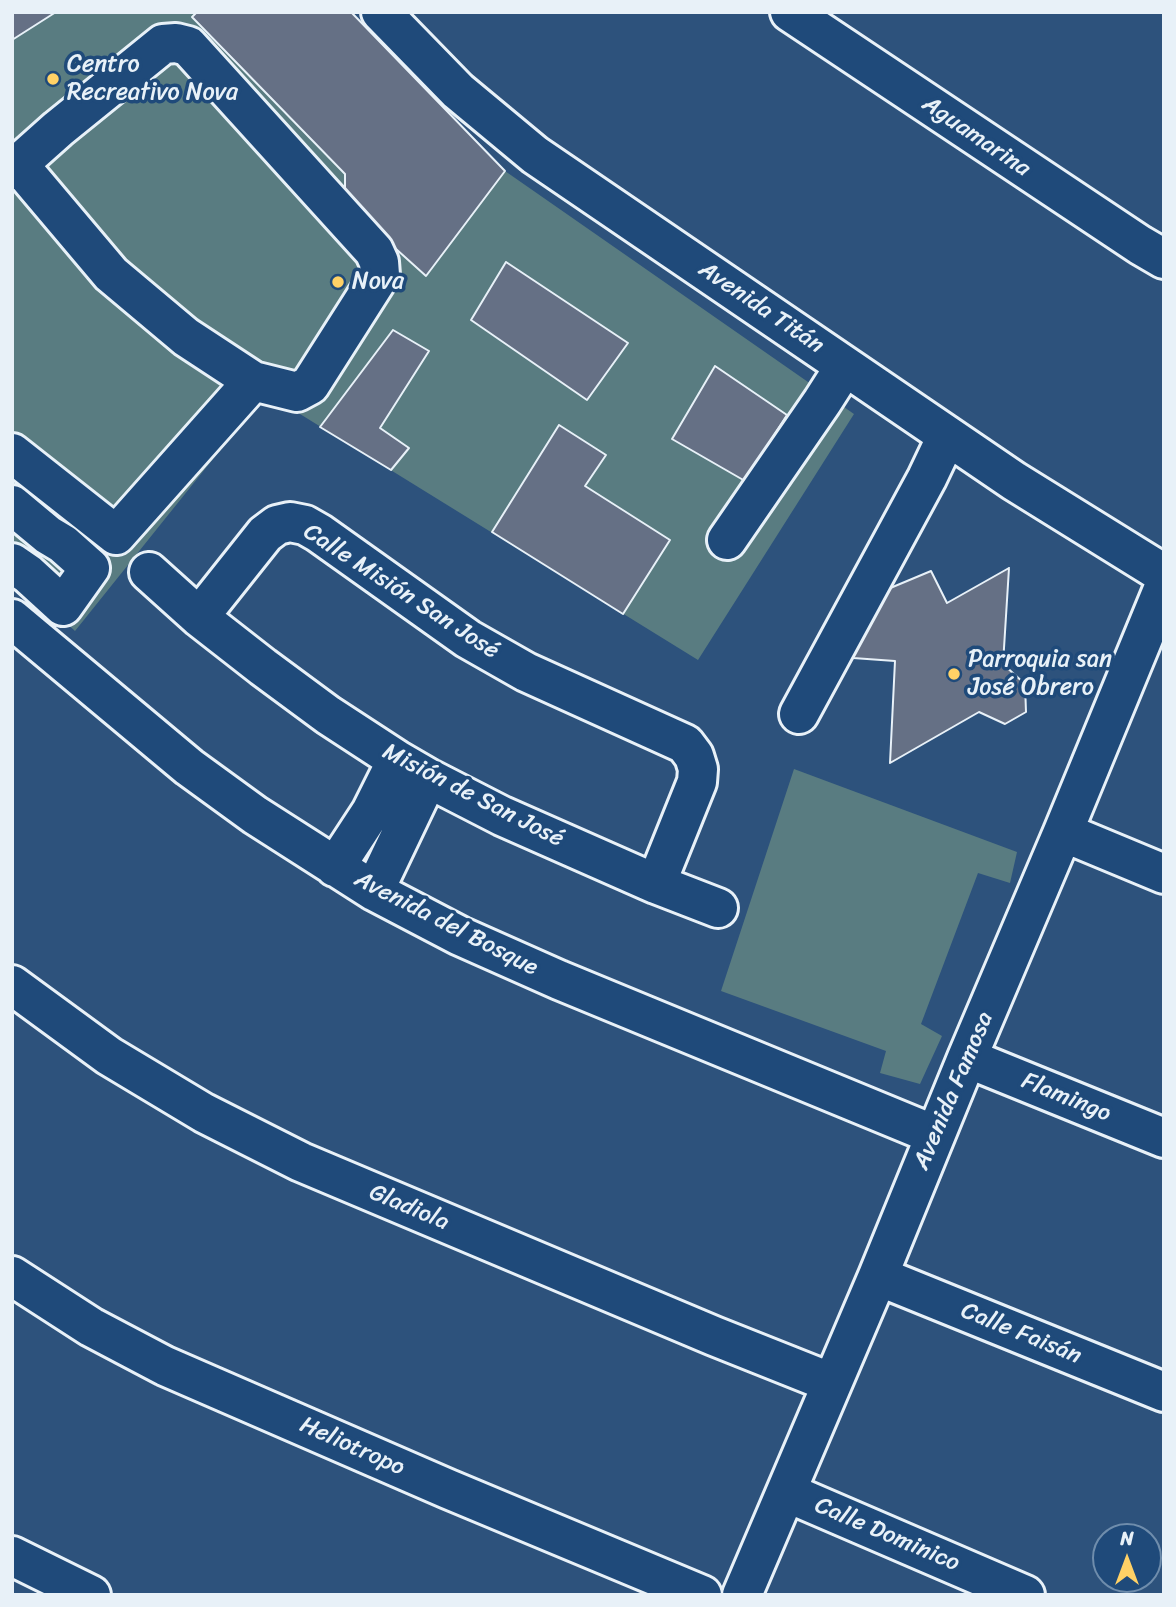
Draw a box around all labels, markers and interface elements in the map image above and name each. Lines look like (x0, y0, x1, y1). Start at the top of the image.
place label: Centro Recreativo Nova (67, 51, 238, 107)
marker: Centro Recreativo Nova (45, 71, 61, 87)
street label: Aguamarina (916, 90, 1036, 184)
street label: Avenida Titán (693, 255, 829, 361)
place label: Nova (352, 268, 404, 296)
marker: Nova (330, 274, 346, 290)
street label: Calle Misión San José (298, 518, 504, 666)
place label: Parroquia san José Obrero (968, 646, 1112, 702)
marker: Parroquia san José Obrero (946, 666, 962, 682)
street label: Misión de San José (378, 738, 568, 854)
street label: Avenida del Bosque (349, 865, 543, 983)
street label: Avenida Famosa (908, 1008, 1000, 1174)
street label: Flamingo (1017, 1067, 1115, 1129)
street label: Gladiola (365, 1178, 453, 1238)
street label: Calle Faisán (957, 1297, 1085, 1371)
street label: Heliotropo (295, 1411, 409, 1483)
street label: Calle Dominico (810, 1492, 964, 1578)
text: N (1120, 1522, 1134, 1555)
north arrow (1092, 1523, 1162, 1593)

